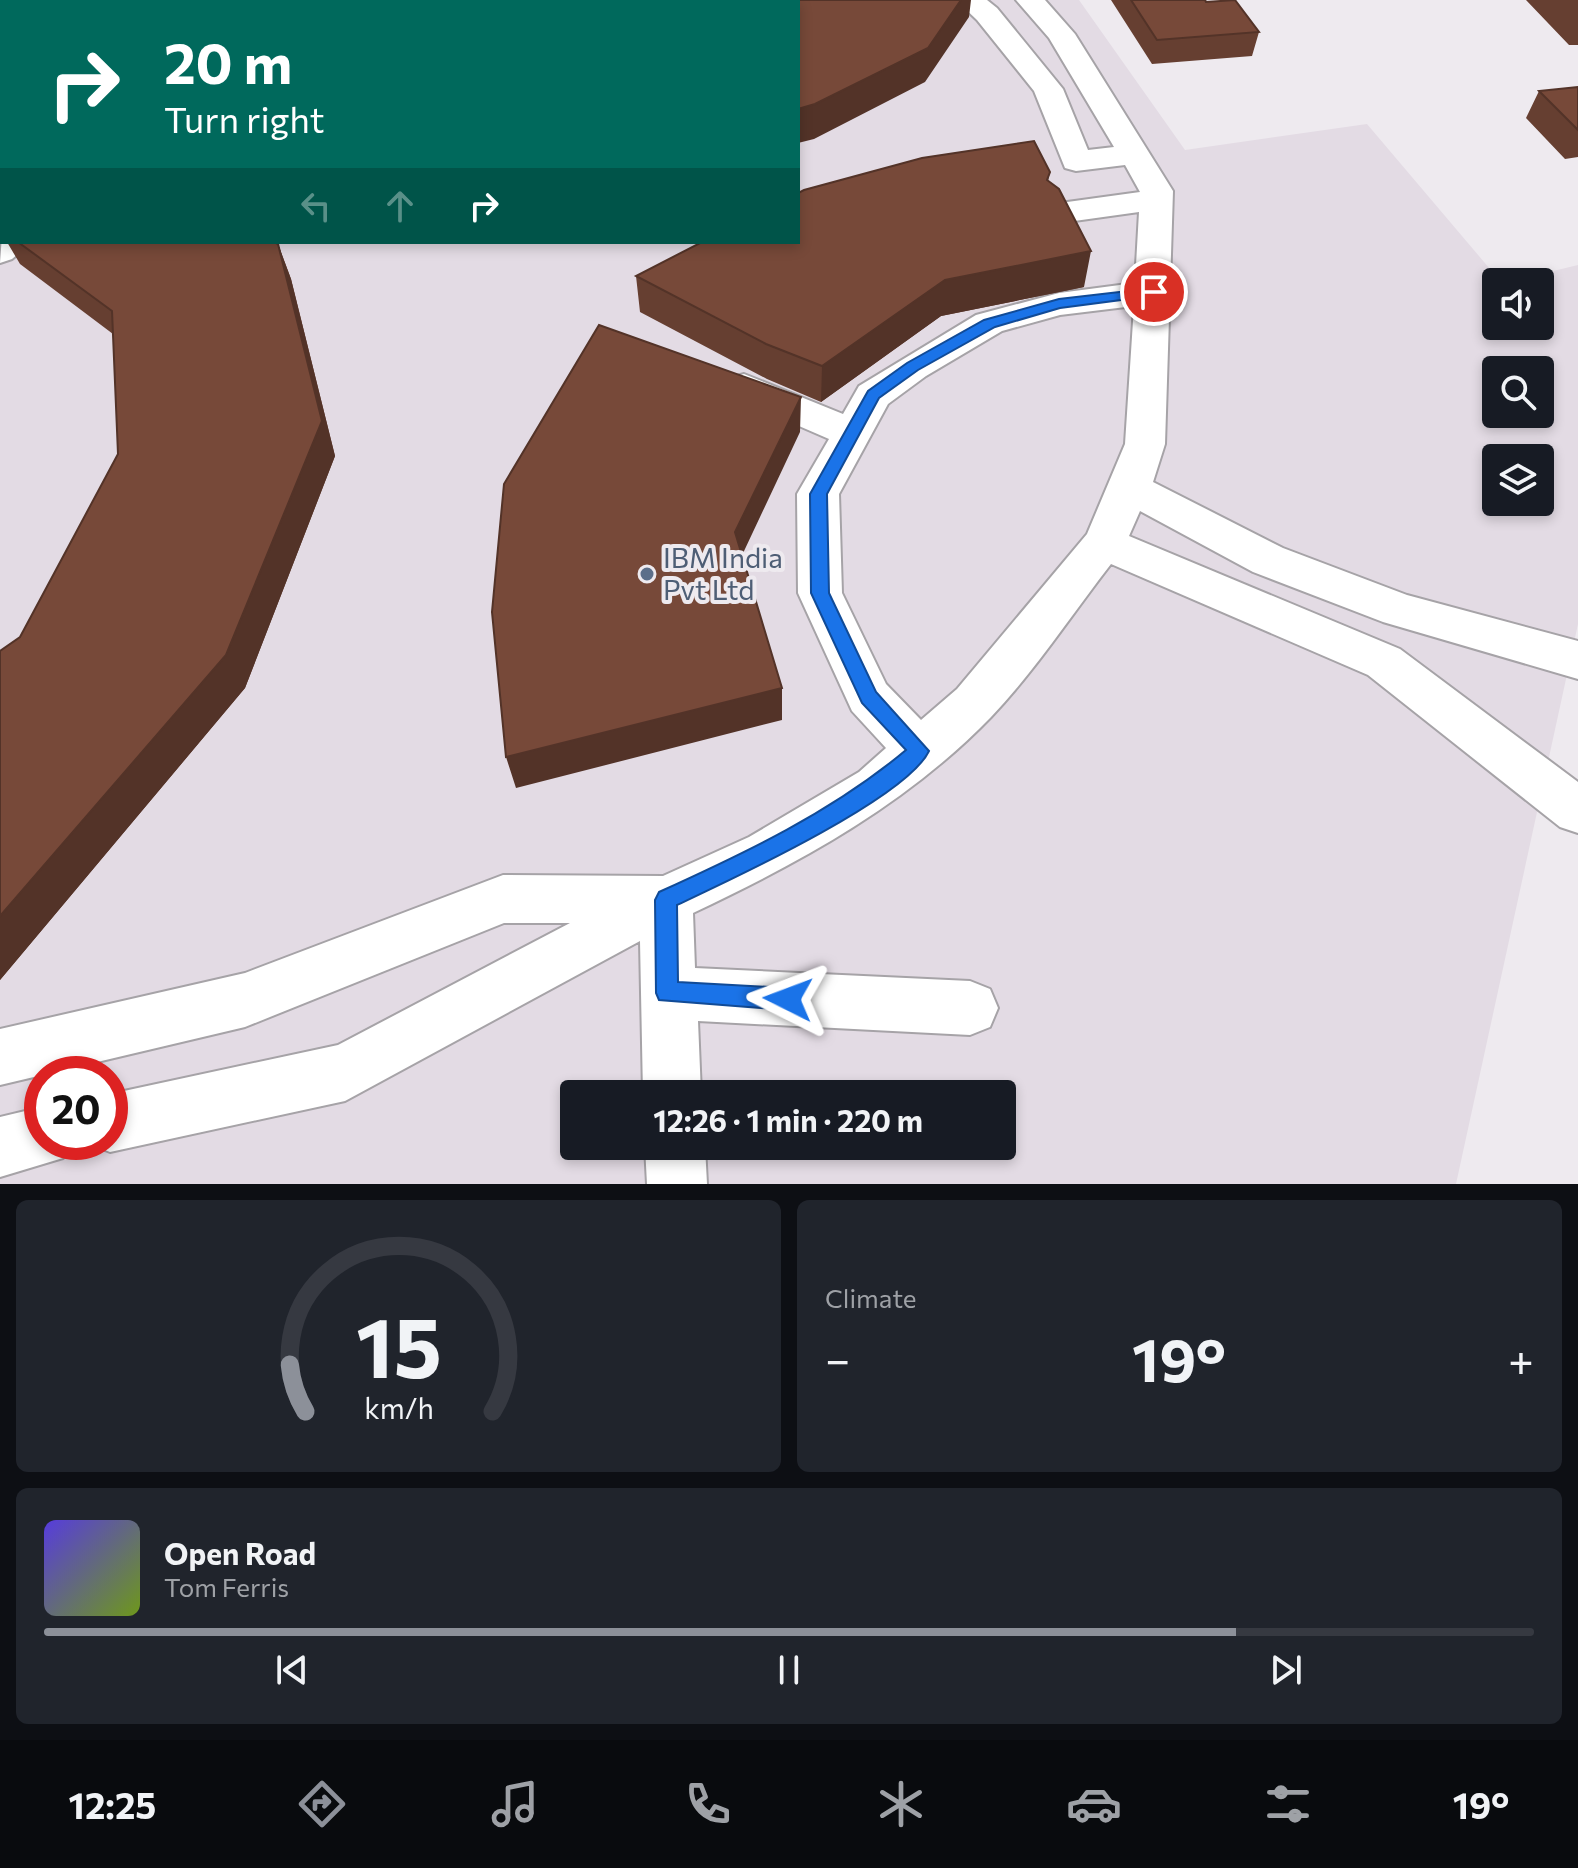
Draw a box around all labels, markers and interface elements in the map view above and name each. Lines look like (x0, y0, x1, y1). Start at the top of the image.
text: 20 m (164, 27, 292, 96)
icon: right (32, 32, 136, 136)
text: Turn right (164, 96, 325, 140)
icon: left (294, 184, 338, 228)
icon: ahead (378, 184, 422, 228)
icon: right (462, 184, 506, 228)
pin (1120, 258, 1188, 326)
map controls (1482, 268, 1554, 516)
button: sound (1482, 268, 1554, 340)
icon: arrive (1132, 270, 1176, 314)
button: search (1482, 356, 1554, 428)
button: layers (1482, 444, 1554, 516)
place label: IBM India Pvt Ltd (663, 540, 783, 606)
marker: IBM India Pvt Ltd (638, 565, 656, 583)
position arrow (746, 957, 830, 1041)
speed limit sign: 20 (24, 1056, 128, 1160)
text: 12:26 · 1 min · 220 m (653, 1101, 923, 1138)
text: Climate (825, 1282, 917, 1313)
text: 15 (355, 1293, 442, 1395)
text: 19° (1132, 1321, 1226, 1394)
text: − (825, 1331, 850, 1385)
text: + (1508, 1331, 1534, 1385)
text: km/h (364, 1390, 433, 1425)
text: Open Road (164, 1534, 316, 1571)
text: Tom Ferris (164, 1571, 289, 1602)
icon: previous (270, 1648, 314, 1692)
icon: pause (767, 1648, 811, 1692)
icon: next (1264, 1648, 1308, 1692)
icon: directions (294, 1776, 350, 1832)
icon: music (487, 1776, 543, 1832)
icon: phone (680, 1776, 736, 1832)
icon: climate (873, 1776, 929, 1832)
icon: car (1066, 1776, 1122, 1832)
icon: filters (1260, 1776, 1316, 1832)
text: 12:25 (69, 1782, 156, 1826)
text: 19° (1453, 1782, 1509, 1826)

